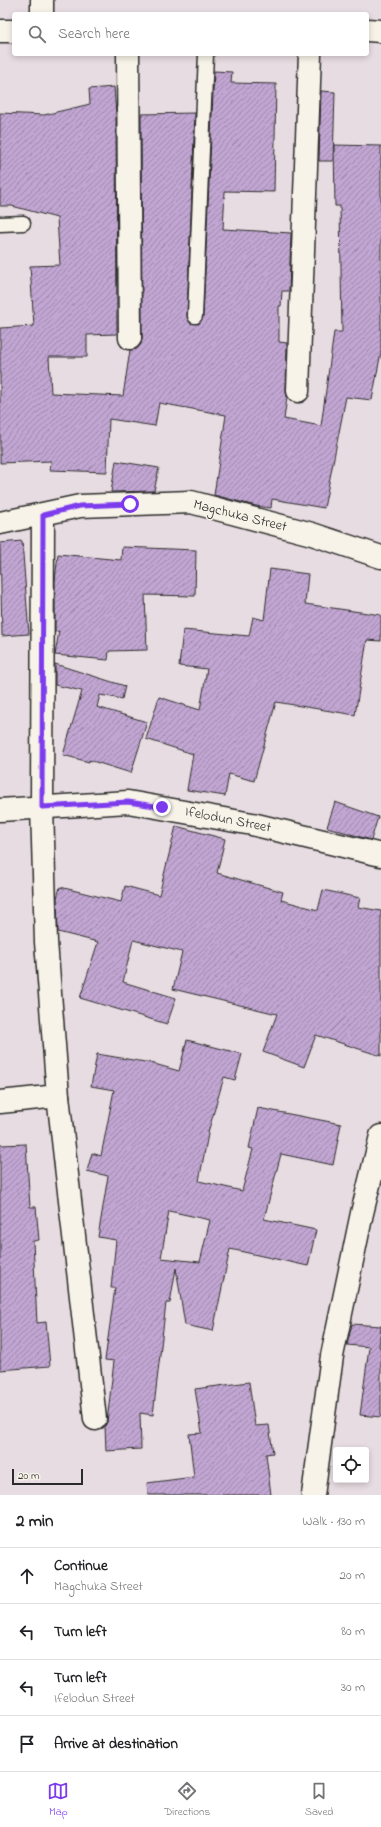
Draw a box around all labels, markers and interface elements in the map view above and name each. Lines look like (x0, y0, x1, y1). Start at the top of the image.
search box (12, 12, 369, 56)
icon: search (26, 23, 48, 45)
text: Search here (58, 23, 130, 45)
street label: Magchuka Street (191, 494, 289, 539)
route start (121, 495, 139, 513)
route end (153, 798, 171, 816)
street label: Ifelodun Street (183, 801, 273, 839)
map controls (333, 1447, 369, 1483)
button: locate (333, 1447, 369, 1483)
scale bar (12, 1467, 83, 1486)
text: 20 m (18, 1468, 40, 1484)
text: 2 min (16, 1509, 53, 1534)
text: Walk · 130 m (302, 1512, 365, 1531)
text: Continue (54, 1555, 108, 1577)
icon: ahead (16, 1565, 38, 1587)
text: 20 m (340, 1566, 365, 1585)
text: Magchuka Street (54, 1577, 143, 1596)
icon: left (16, 1621, 38, 1643)
text: Turn left (54, 1621, 107, 1643)
text: 80 m (341, 1622, 365, 1641)
text: Turn left (54, 1667, 107, 1689)
icon: left (16, 1677, 38, 1699)
text: 30 m (341, 1678, 365, 1697)
text: Ifelodun Street (54, 1689, 135, 1708)
icon: arrive (16, 1733, 38, 1755)
text: Arrive at destination (54, 1733, 178, 1755)
tab: Map (47, 1780, 69, 1820)
tab: Directions (164, 1780, 210, 1820)
tab: Saved (305, 1780, 334, 1820)

